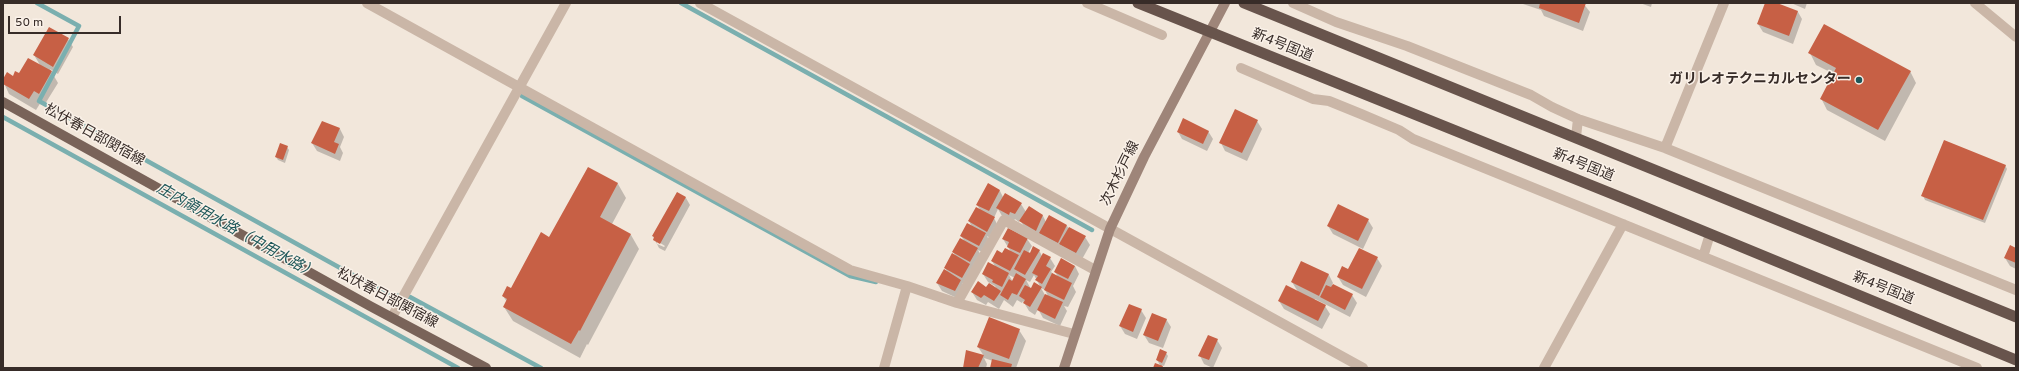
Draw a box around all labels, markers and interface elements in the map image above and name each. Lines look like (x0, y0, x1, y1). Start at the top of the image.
scale bar (10, 8, 123, 34)
text: 50 m (15, 15, 43, 31)
street label: 新4号国道 (1249, 26, 1315, 66)
place label: ガリレオテクニカルセンター (1669, 72, 1851, 88)
marker: ガリレオテクニカルセンター (1854, 75, 1864, 85)
street label: 松伏春日部関宿線 (41, 102, 147, 170)
street label: 次木杉戸線 (1098, 139, 1144, 209)
street label: 新4号国道 (1550, 146, 1616, 186)
water label: 庄内領用水路（中用水路） (153, 180, 319, 284)
street label: 松伏春日部関宿線 (334, 265, 440, 333)
street label: 新4号国道 (1850, 269, 1916, 309)

